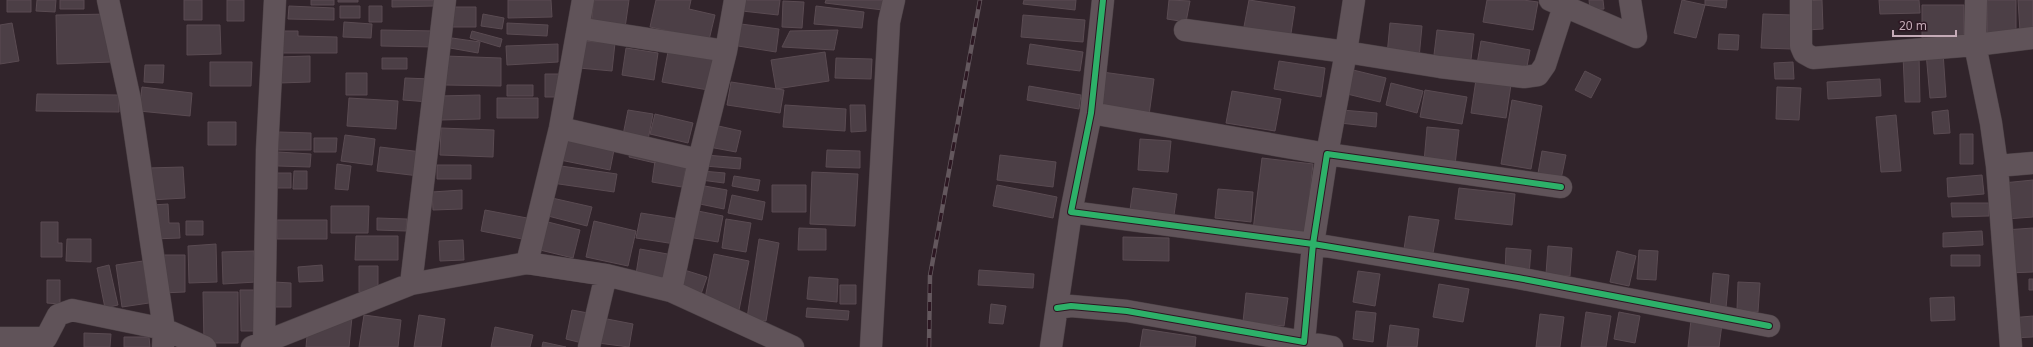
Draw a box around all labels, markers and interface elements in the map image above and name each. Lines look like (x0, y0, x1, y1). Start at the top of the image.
scale bar (1893, 12, 1956, 38)
text: 20 m (1899, 17, 1927, 34)

